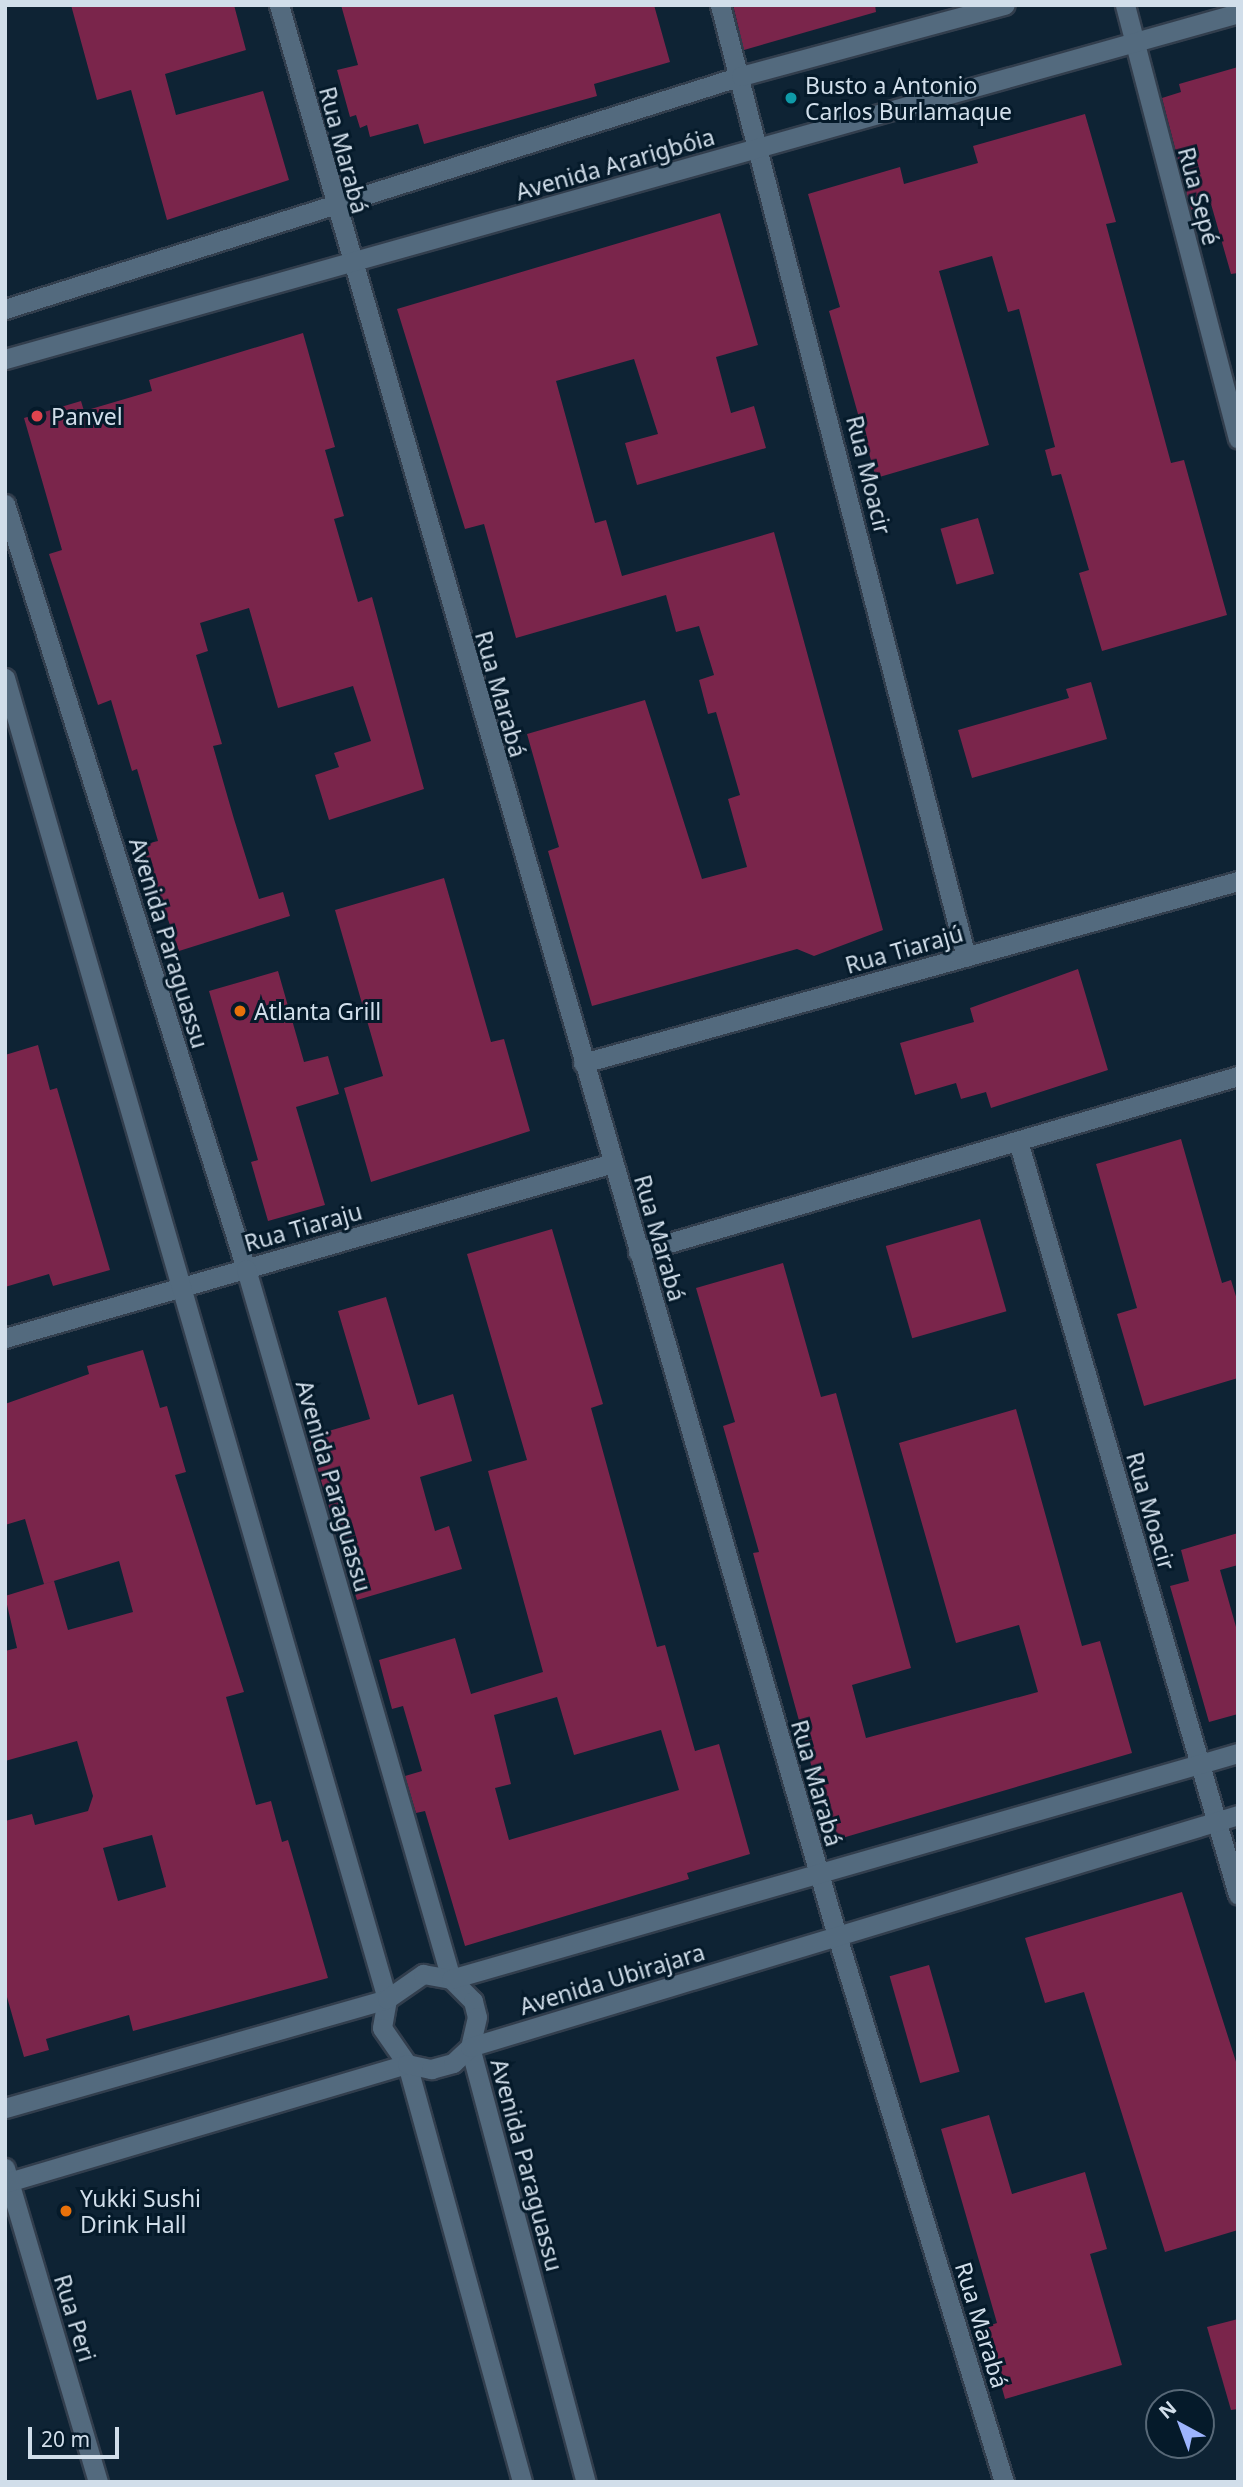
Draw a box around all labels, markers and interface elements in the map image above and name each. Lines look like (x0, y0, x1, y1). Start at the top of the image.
place label: Busto a Antonio Carlos Burlamaque (805, 71, 1012, 125)
street label: Rua Marabá (314, 84, 374, 216)
marker: Busto a Antonio Carlos Burlamaque (783, 90, 799, 106)
street label: Avenida Ararigbóia (512, 122, 718, 206)
street label: Rua Sepé (1173, 144, 1225, 248)
place label: Panvel (51, 402, 123, 430)
marker: Panvel (29, 408, 45, 424)
street label: Rua Moacir (841, 413, 897, 537)
street label: Rua Marabá (470, 628, 532, 760)
street label: Avenida Paraguassu (124, 834, 214, 1052)
street label: Rua Tiarajú (842, 919, 966, 979)
place label: Atlanta Grill (254, 997, 381, 1025)
marker: Atlanta Grill (232, 1003, 248, 1019)
street label: Rua Marabá (629, 1172, 691, 1304)
street label: Rua Tiaraju (241, 1197, 365, 1257)
street label: Avenida Paraguassu (291, 1377, 377, 1595)
street label: Rua Moacir (1121, 1449, 1181, 1573)
street label: Rua Marabá (786, 1717, 848, 1849)
street label: Avenida Ubirajara (516, 1938, 708, 2020)
street label: Avenida Paraguassu (485, 2056, 569, 2274)
place label: Yukki Sushi Drink Hall (80, 2184, 201, 2238)
marker: Yukki Sushi Drink Hall (58, 2203, 74, 2219)
street label: Rua Marabá (950, 2259, 1014, 2391)
street label: Rua Peri (49, 2271, 101, 2365)
north arrow (1145, 2389, 1215, 2459)
text: N (1153, 2395, 1182, 2425)
scale bar (32, 2414, 122, 2458)
text: 20 m (41, 2425, 90, 2453)

